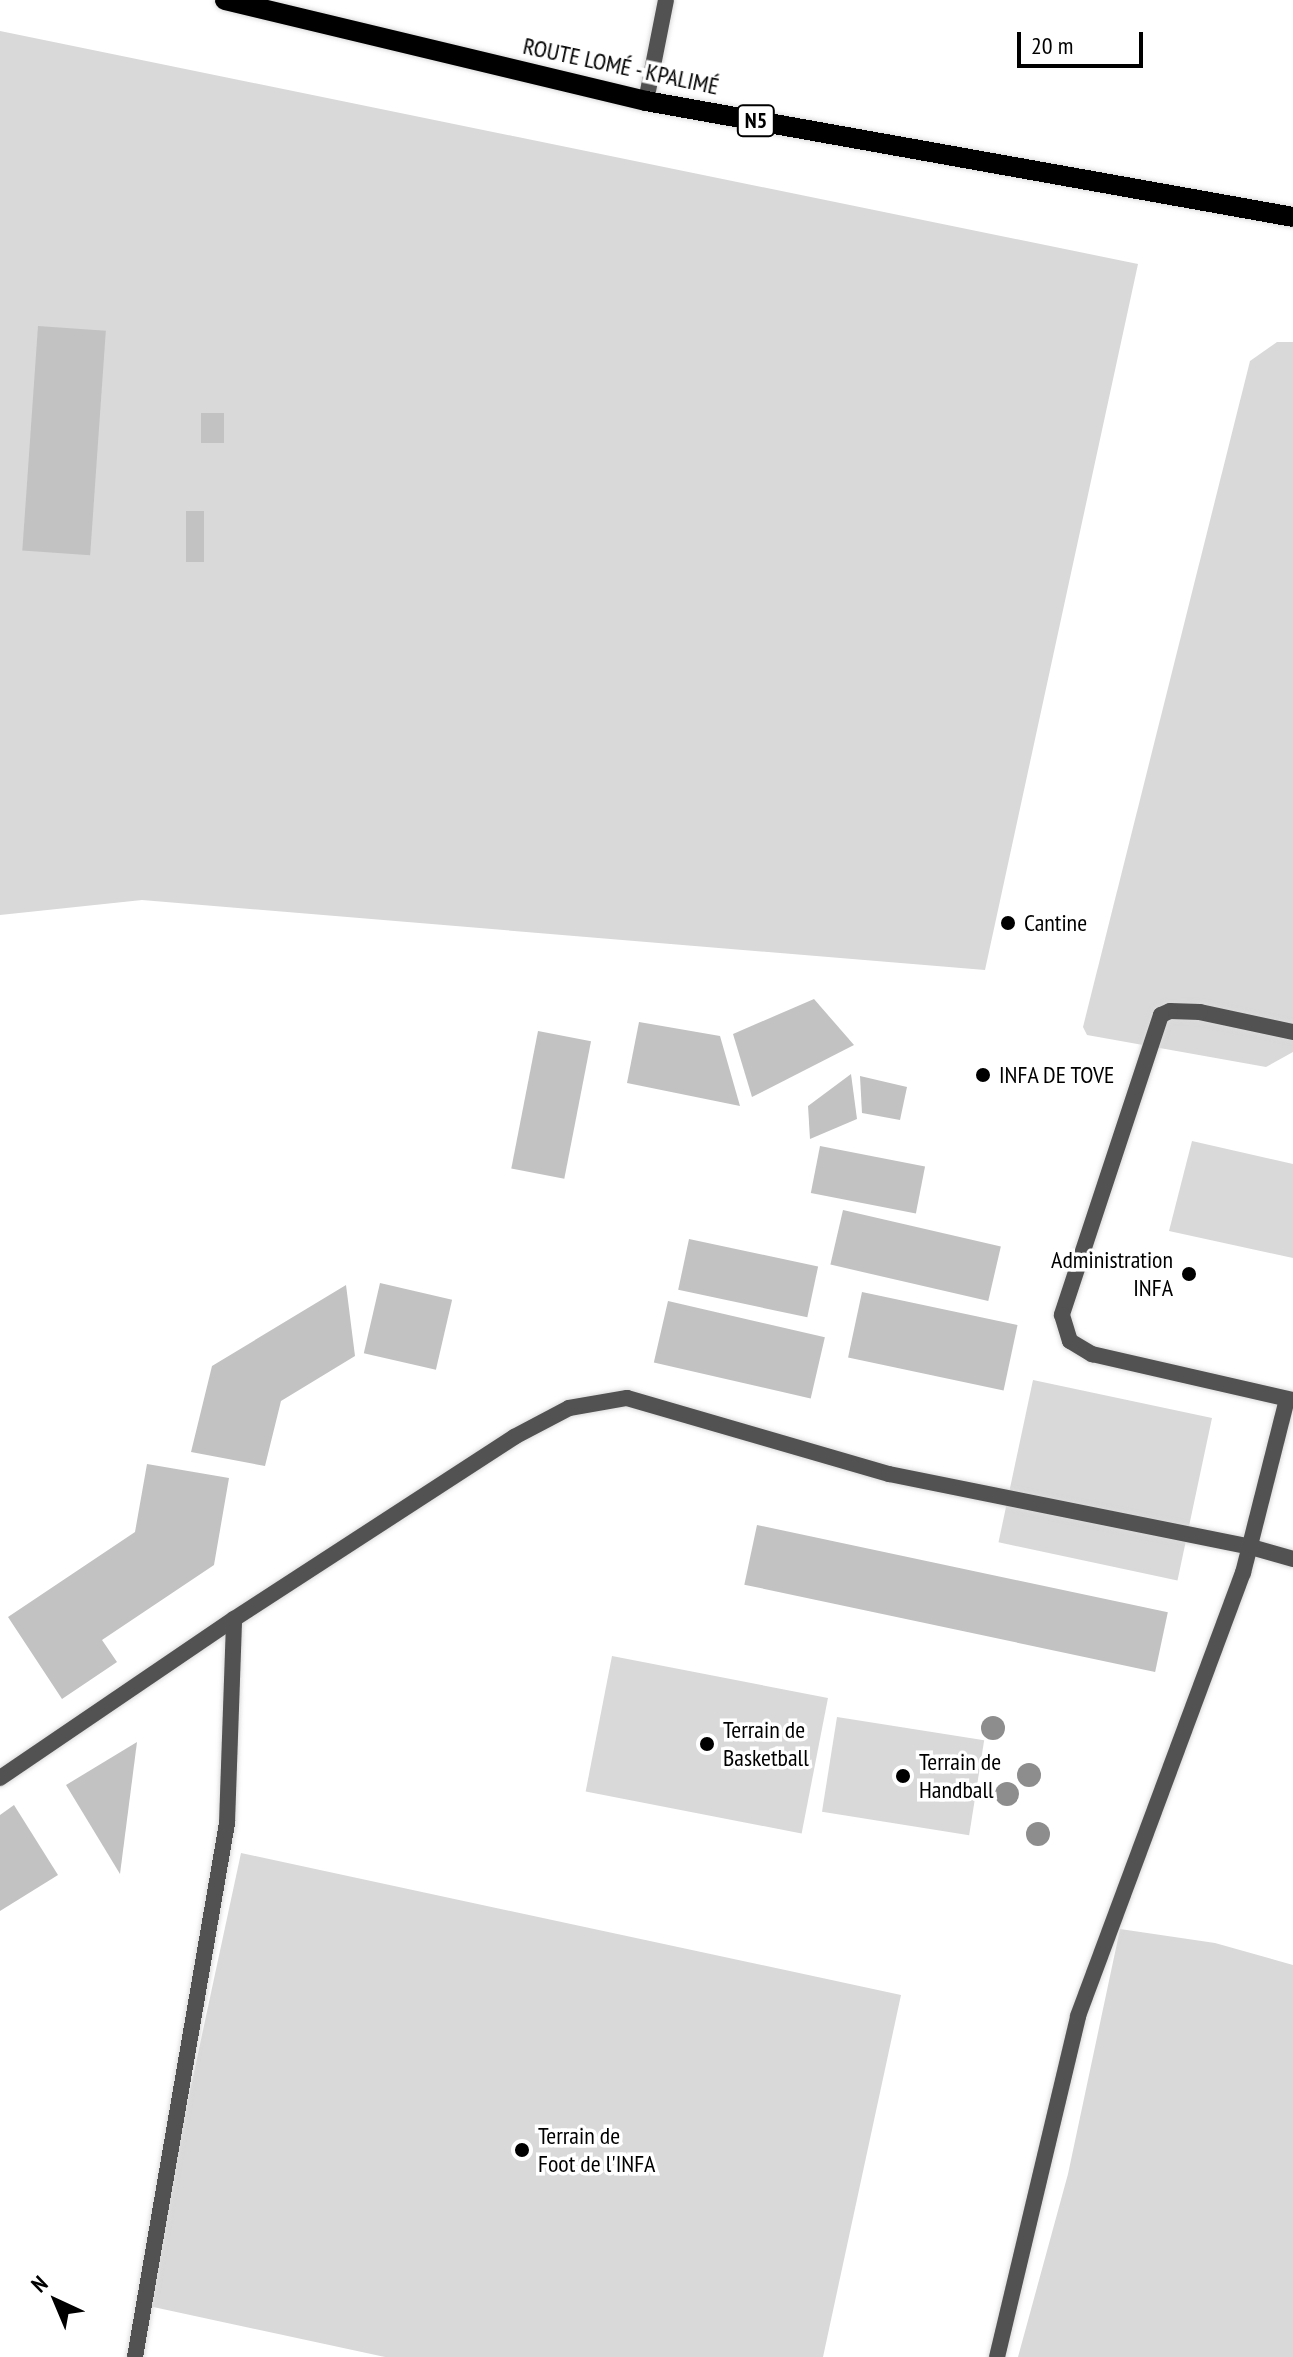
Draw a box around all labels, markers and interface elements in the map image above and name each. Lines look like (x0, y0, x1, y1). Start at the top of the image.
scale bar (1021, 16, 1147, 66)
text: 20 m (1031, 30, 1073, 61)
street label: ROUTE LOMÉ - KPALIMÉ (520, 31, 722, 101)
road number: N5 (736, 103, 776, 139)
place label: Cantine (1024, 909, 1087, 937)
marker: Cantine (999, 914, 1017, 932)
place label: INFA DE TOVE (999, 1061, 1116, 1089)
marker: INFA DE TOVE (974, 1066, 992, 1084)
place label: Administration INFA (1051, 1246, 1173, 1302)
marker: Administration INFA (1180, 1265, 1198, 1283)
place label: Terrain de Basketball (723, 1716, 809, 1772)
marker: Terrain de Basketball (698, 1735, 716, 1753)
place label: Terrain de Handball (919, 1748, 1001, 1804)
marker: Terrain de Handball (894, 1767, 912, 1785)
place label: Terrain de Foot de l'INFA (538, 2122, 655, 2178)
marker: Terrain de Foot de l'INFA (513, 2141, 531, 2159)
north arrow (16, 2261, 96, 2341)
text: N (25, 2270, 53, 2298)

